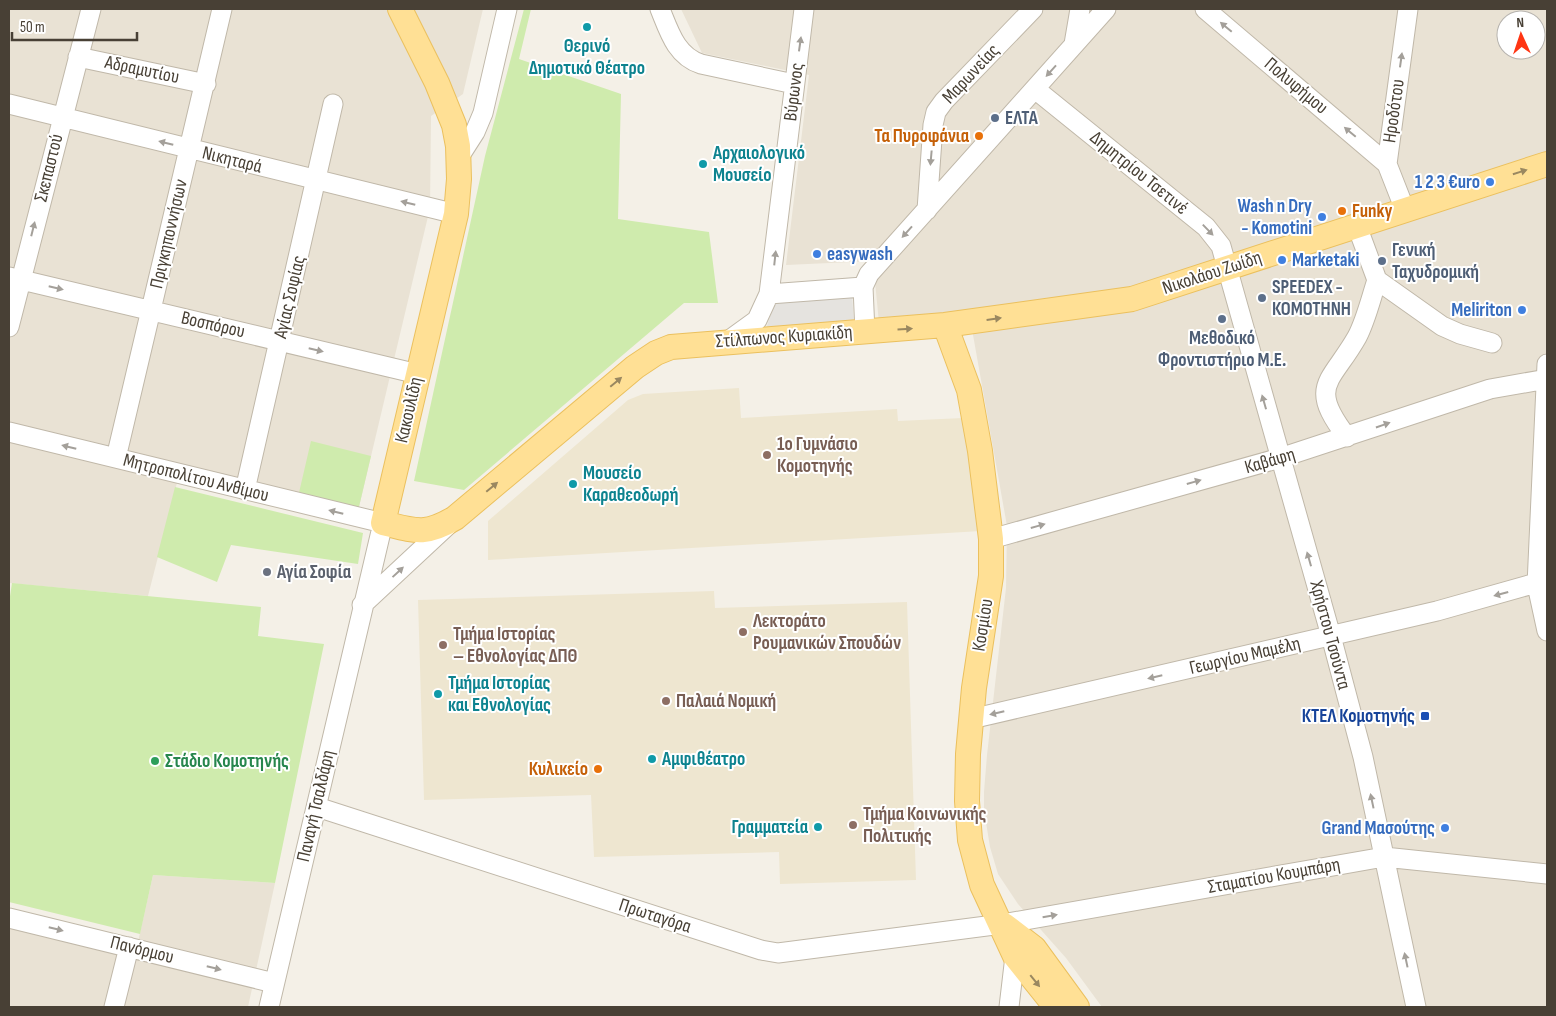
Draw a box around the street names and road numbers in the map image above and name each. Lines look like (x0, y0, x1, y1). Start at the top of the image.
street label: Μαρωνείας (938, 39, 1004, 109)
street label: Αδραμυτίου (102, 51, 181, 89)
street label: Πολυφήμου (1259, 53, 1333, 119)
street label: Βύρωνος (779, 62, 809, 122)
street label: Ηροδότου (1378, 78, 1410, 144)
street label: Δημητρίου Τσετινέ (1085, 126, 1193, 220)
street label: Σκεπαστού (29, 132, 69, 204)
street label: Νικηταρά (200, 141, 264, 179)
street label: Πριγκηποννήσων (145, 177, 193, 291)
street label: Νικολάου Ζωίδη (1159, 246, 1265, 300)
street label: Αγίας Σοφίας (269, 253, 311, 342)
street label: Βοσπόρου (179, 306, 247, 344)
street label: Στίλπωνος Κυριακίδη (715, 321, 853, 353)
street label: Κακουλίδη (390, 375, 428, 445)
street label: Καβάφη (1242, 443, 1298, 479)
street label: Μητροπολίτου Ανθίμου (121, 449, 271, 507)
street label: Χρήστου Τσούντα (1304, 577, 1356, 692)
street label: Κοσμίου (968, 597, 998, 653)
street label: Γεωργίου Μαμέλη (1187, 632, 1303, 680)
street label: Παναγή Τσαλδάρη (292, 748, 340, 864)
street label: Σταματίου Κουμπάρη (1206, 853, 1342, 899)
street label: Πρωταγόρα (616, 894, 694, 938)
street label: Πανόρμου (108, 931, 176, 969)

